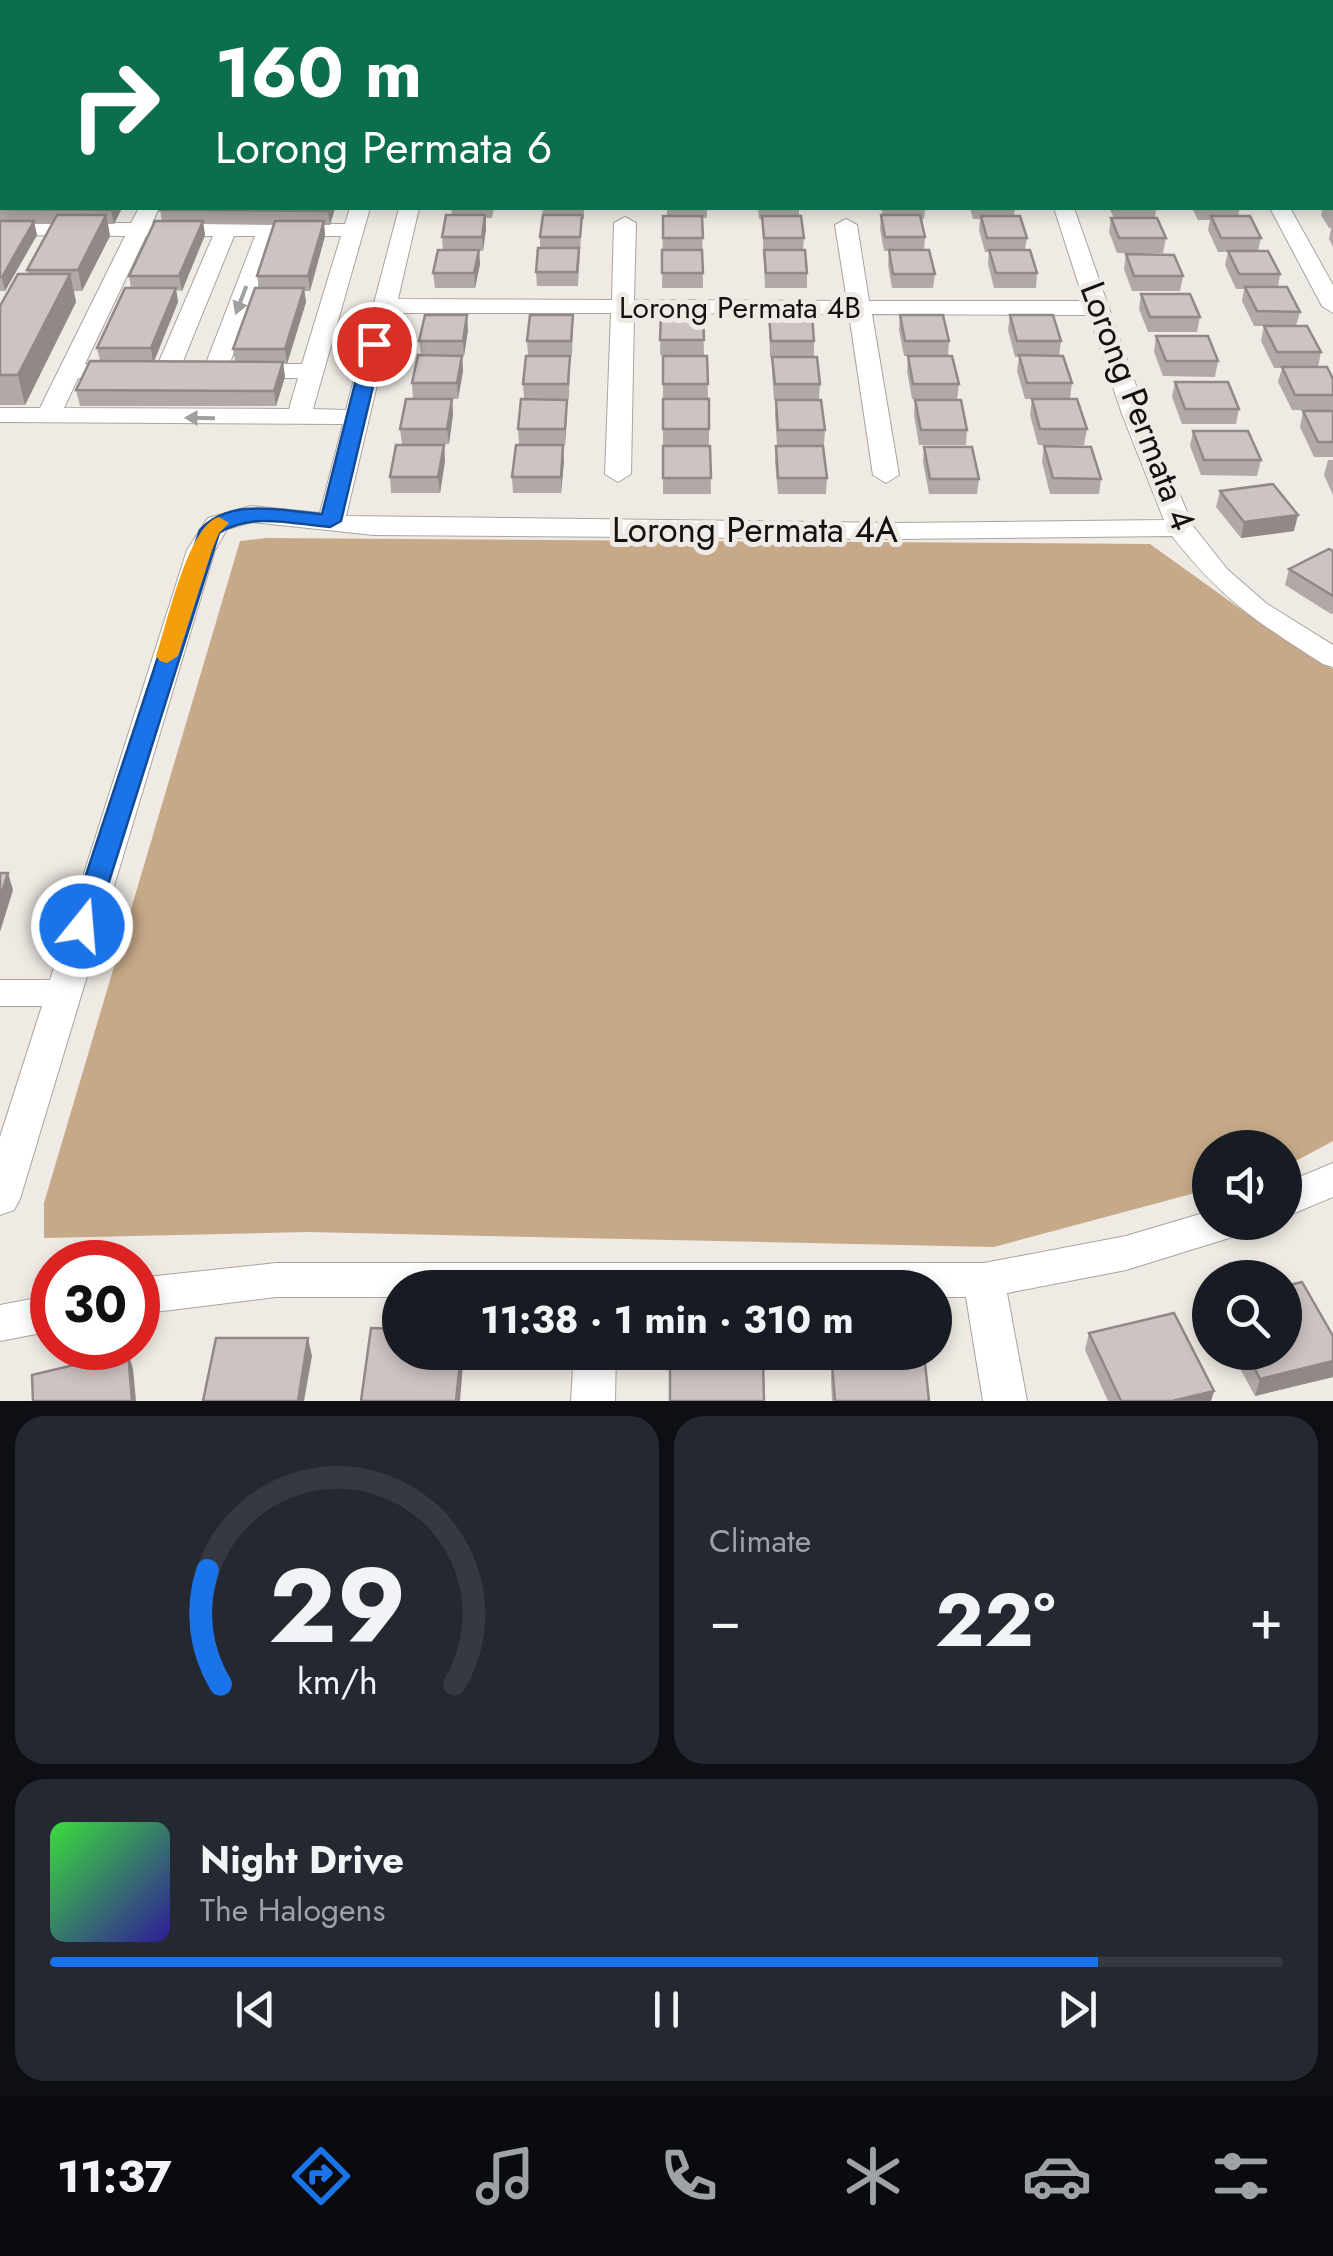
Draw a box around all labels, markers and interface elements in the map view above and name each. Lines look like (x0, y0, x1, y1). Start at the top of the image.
text: 160 m (215, 22, 422, 123)
icon: right (50, 40, 180, 170)
text: Lorong Permata 6 (215, 115, 552, 180)
street label: Lorong Permata 4 (1068, 274, 1208, 538)
one-way arrow (233, 286, 248, 316)
street label: Lorong Permata 4B (619, 286, 861, 329)
pin (332, 302, 417, 387)
icon: arrive (347, 317, 402, 372)
one-way arrow (184, 410, 216, 426)
street label: Lorong Permata 4A (612, 505, 898, 555)
position arrow (30, 874, 134, 978)
map controls (1192, 1130, 1302, 1370)
button: sound (1192, 1130, 1302, 1240)
speed limit sign: 30 (30, 1240, 160, 1370)
button: search (1192, 1260, 1302, 1370)
text: 11:38 · 1 min · 310 m (480, 1292, 854, 1347)
text: Climate (709, 1518, 811, 1564)
text: 29 (268, 1531, 406, 1681)
text: 22° (935, 1566, 1056, 1674)
text: − (709, 1580, 741, 1660)
text: + (1249, 1580, 1283, 1660)
text: km/h (297, 1656, 377, 1707)
text: Night Drive (200, 1832, 404, 1887)
text: The Halogens (200, 1887, 385, 1933)
icon: previous (228, 1982, 283, 2037)
icon: pause (639, 1982, 694, 2037)
icon: next (1050, 1982, 1105, 2037)
icon: directions (286, 2141, 356, 2211)
icon: music (470, 2141, 540, 2211)
icon: phone (654, 2141, 724, 2211)
icon: climate (838, 2141, 908, 2211)
icon: car (1022, 2141, 1092, 2211)
icon: filters (1206, 2141, 1276, 2211)
text: 11:37 (57, 2144, 172, 2209)

